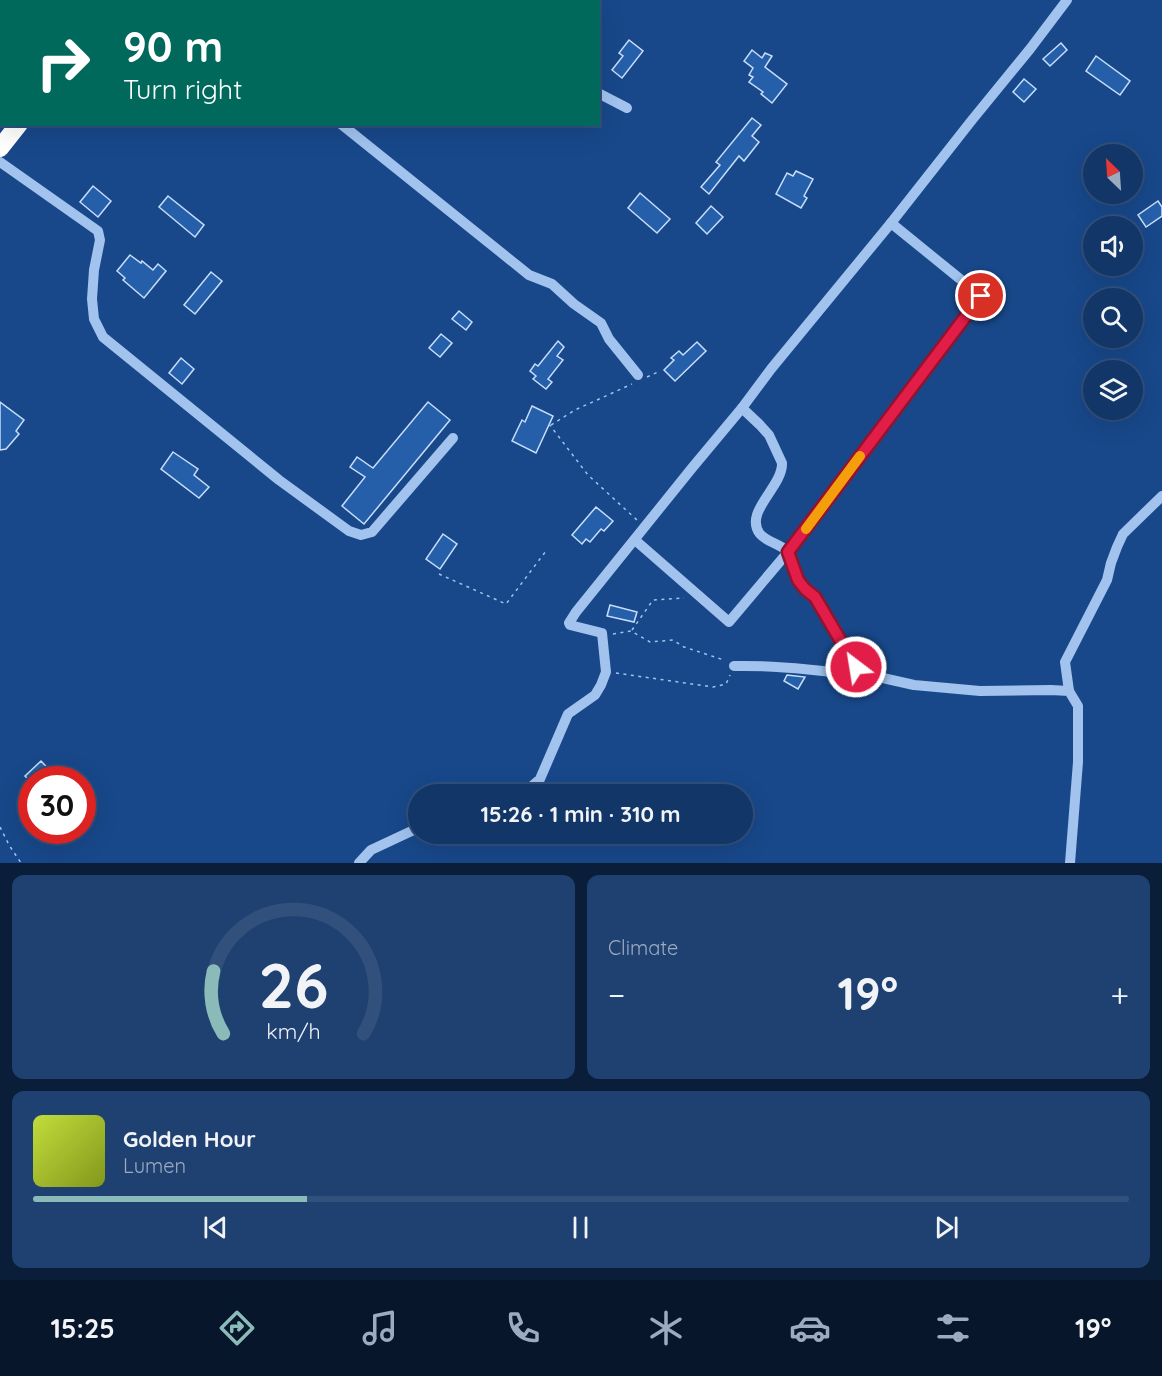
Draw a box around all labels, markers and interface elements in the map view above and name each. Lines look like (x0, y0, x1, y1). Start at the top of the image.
text: 90 m (123, 20, 223, 73)
icon: right (24, 24, 102, 102)
text: Turn right (123, 72, 242, 106)
north arrow (1083, 144, 1143, 204)
map controls (1083, 144, 1143, 420)
button: sound (1083, 216, 1143, 276)
pin (955, 270, 1006, 321)
icon: arrive (964, 279, 997, 312)
button: search (1083, 288, 1143, 348)
button: layers (1083, 360, 1143, 420)
position arrow (824, 635, 888, 699)
speed limit sign: 30 (18, 766, 96, 844)
text: 15:26 · 1 min · 310 m (481, 800, 680, 828)
text: Climate (608, 935, 678, 960)
text: 26 (258, 946, 329, 1024)
text: 19° (837, 965, 898, 1021)
text: − (608, 974, 625, 1015)
text: + (1110, 974, 1129, 1015)
text: km/h (266, 1018, 321, 1044)
text: Golden Hour (123, 1125, 256, 1153)
text: Lumen (123, 1153, 186, 1178)
icon: previous (199, 1211, 232, 1244)
icon: pause (564, 1211, 597, 1244)
icon: next (930, 1211, 963, 1244)
icon: directions (216, 1307, 258, 1349)
icon: music (359, 1307, 401, 1349)
icon: phone (502, 1307, 544, 1349)
icon: climate (645, 1307, 687, 1349)
icon: car (789, 1307, 831, 1349)
icon: filters (932, 1307, 974, 1349)
text: 15:25 (51, 1311, 115, 1345)
text: 19° (1075, 1311, 1111, 1345)

